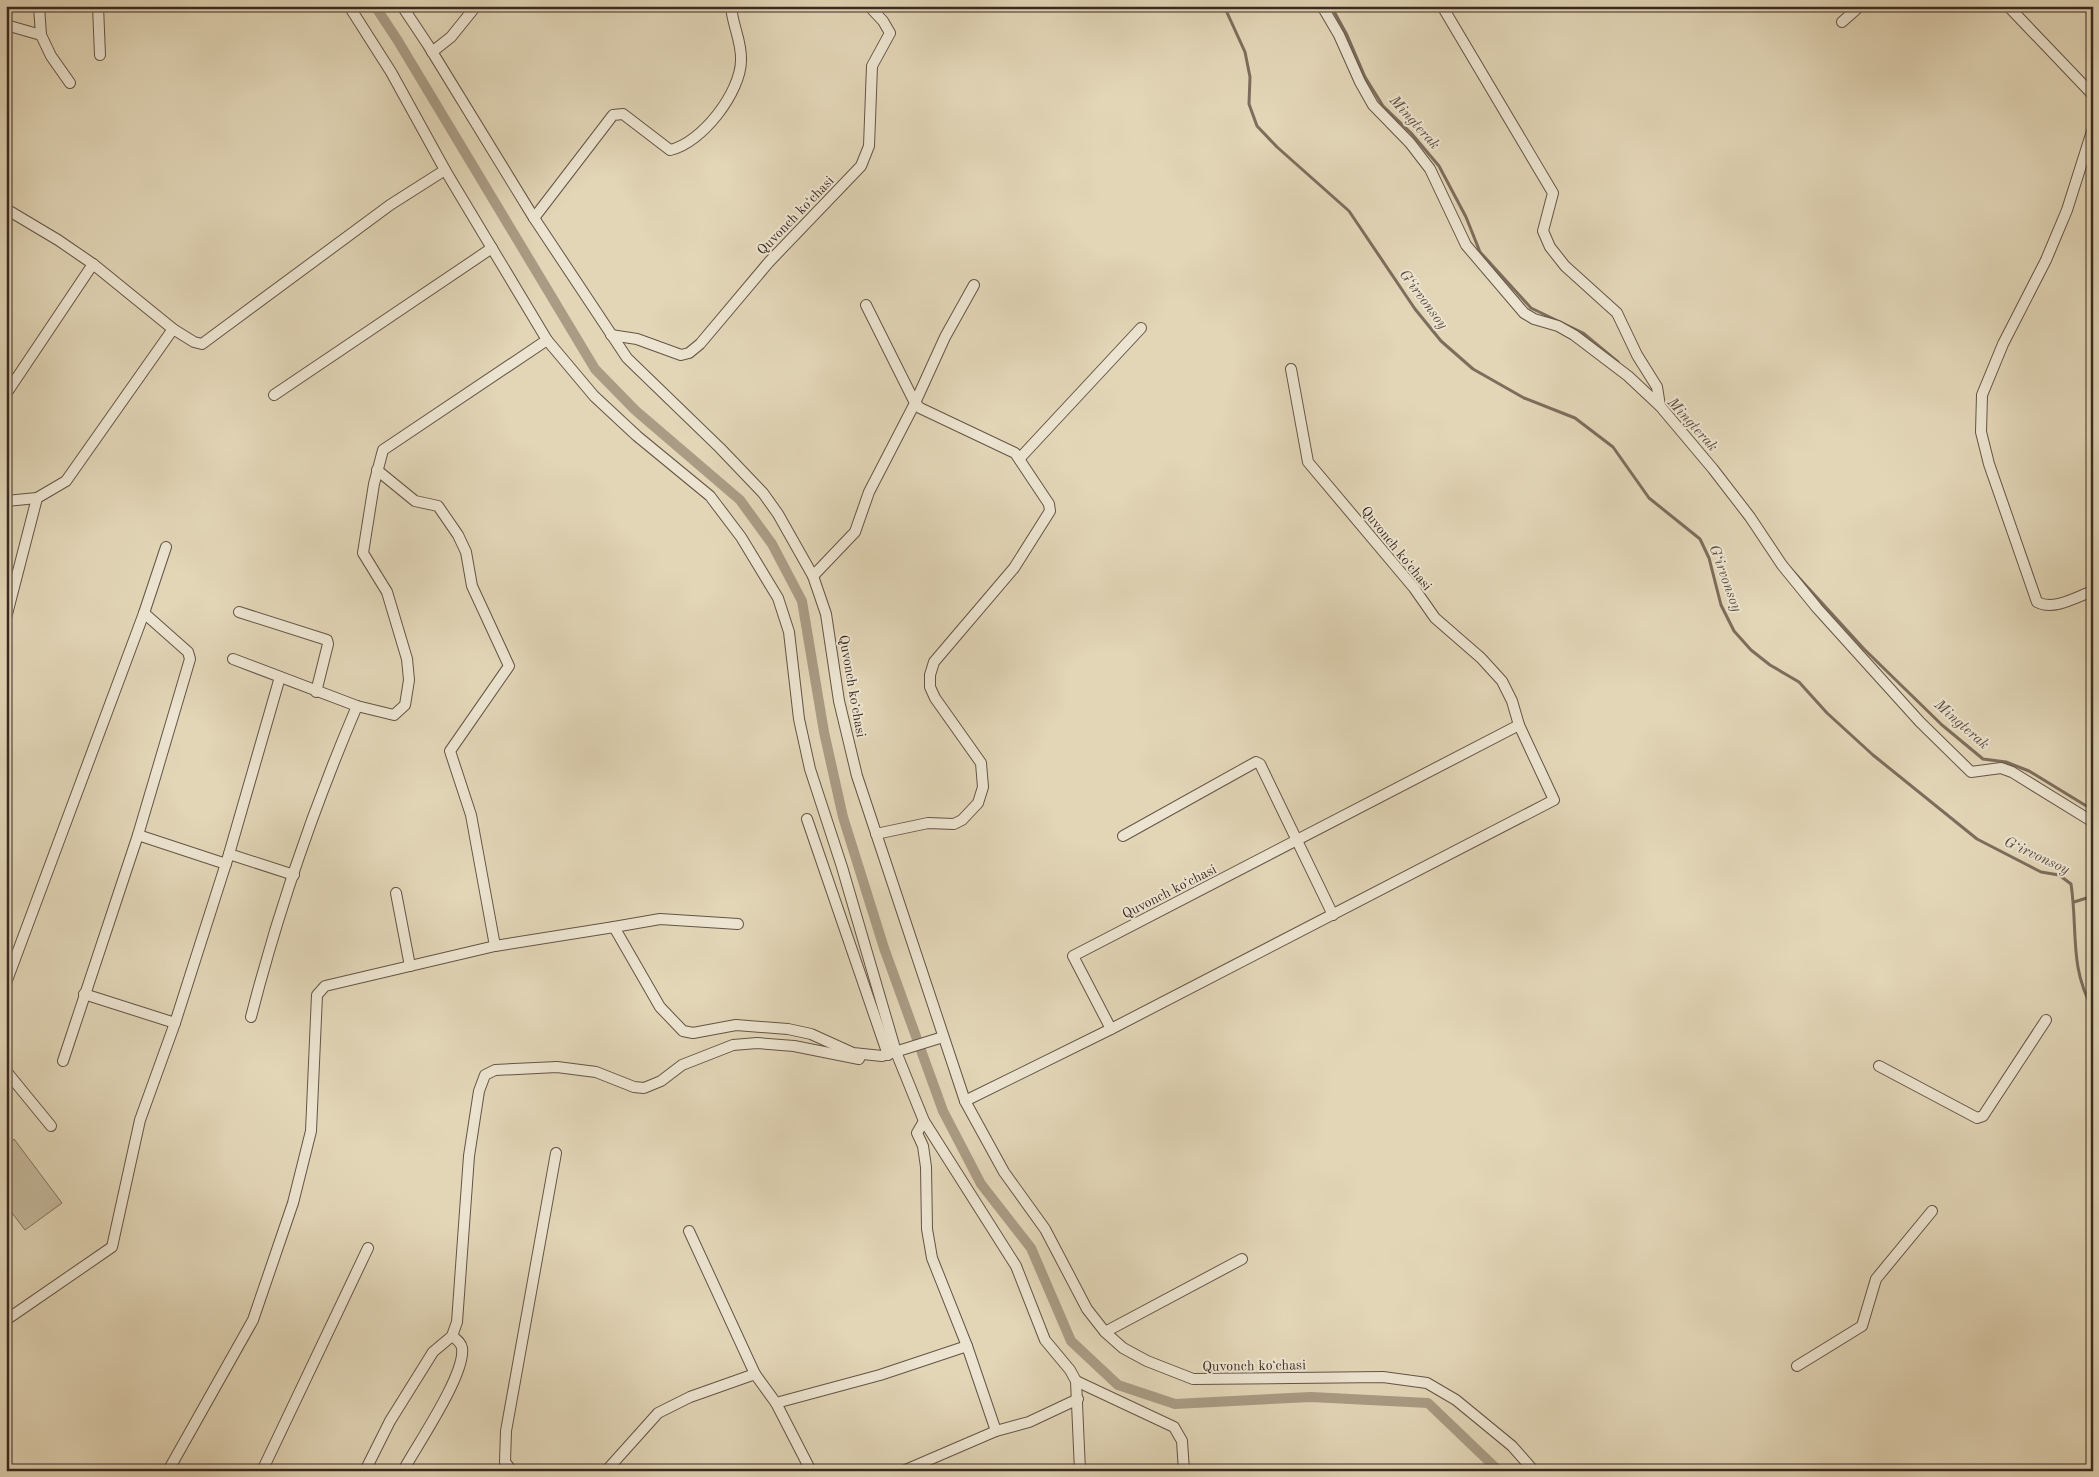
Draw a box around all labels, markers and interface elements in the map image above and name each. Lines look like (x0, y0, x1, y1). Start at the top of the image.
water label: Mingterak (1385, 92, 1442, 153)
street label: Quvonch koʻchasi (754, 173, 837, 258)
water label: G‘irvonsoy (1396, 267, 1450, 333)
water label: Mingterak (1663, 394, 1720, 455)
street label: Quvonch koʻchasi (1358, 503, 1435, 593)
water label: G‘irvonsoy (1706, 543, 1744, 614)
street label: Quvonch koʻchasi (836, 634, 869, 739)
water label: Mingterak (1930, 697, 1991, 753)
water label: G‘irvonsoy (2001, 835, 2072, 878)
street label: Quvonch koʻchasi (1120, 861, 1219, 922)
street label: Quvonch koʻchasi (1202, 1357, 1306, 1374)

